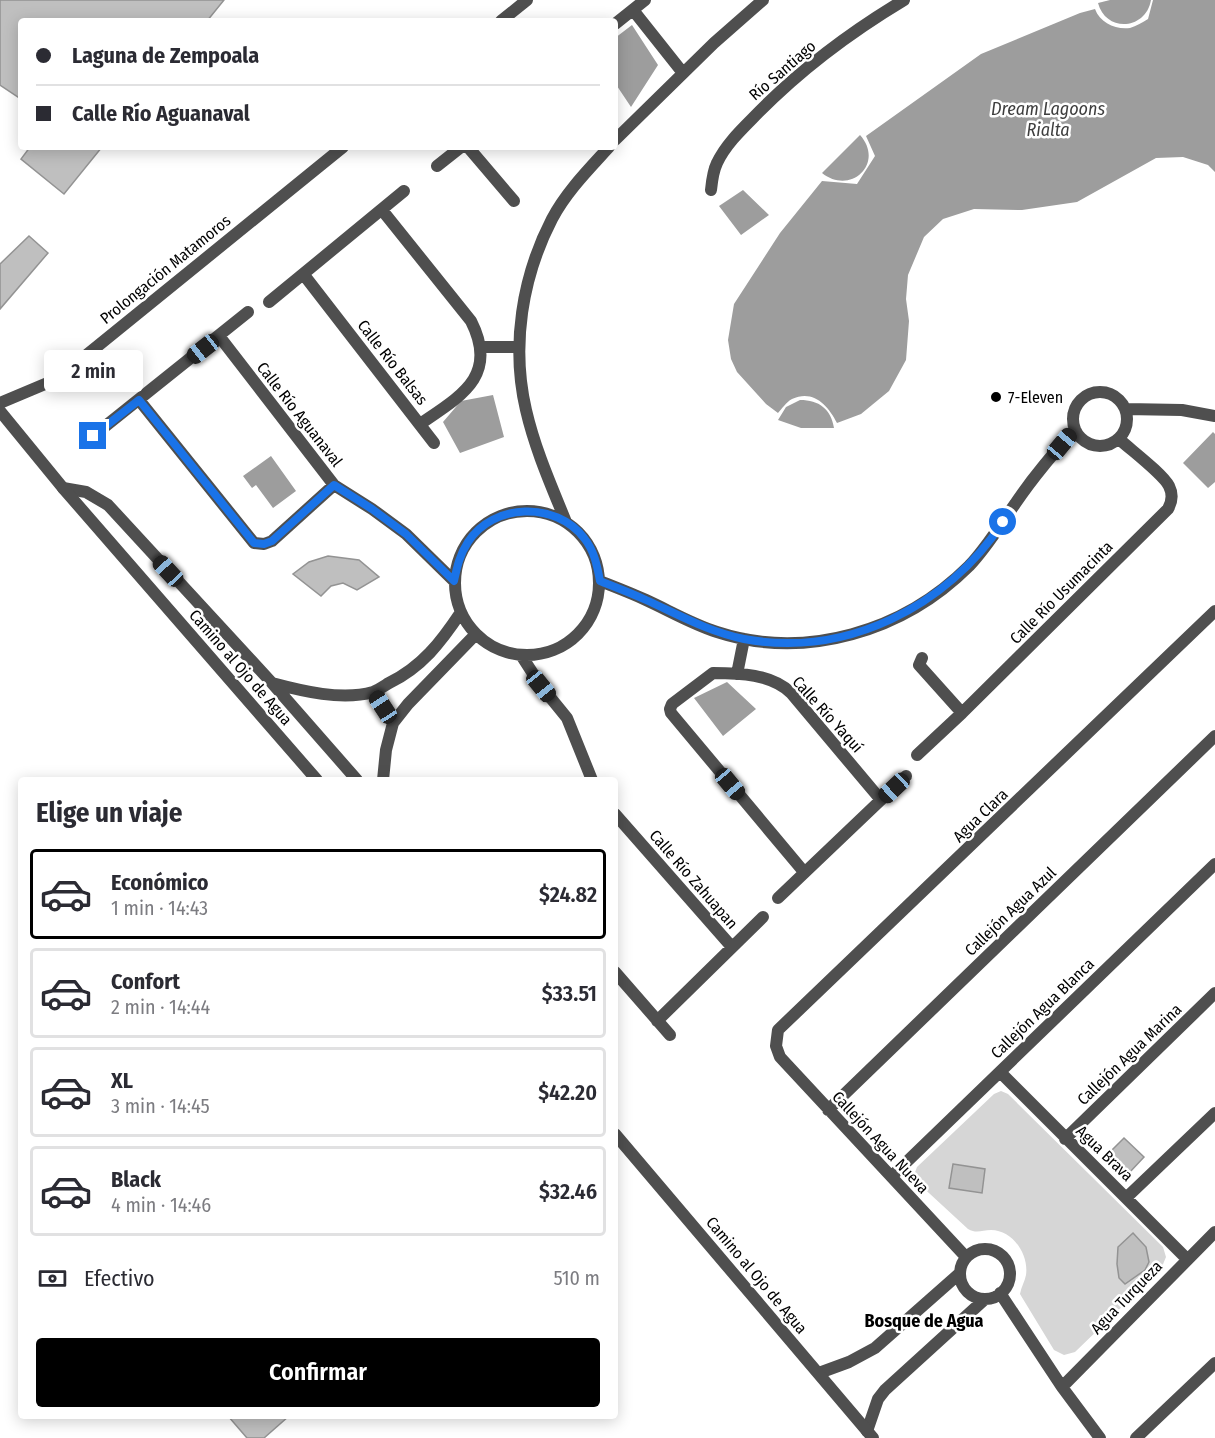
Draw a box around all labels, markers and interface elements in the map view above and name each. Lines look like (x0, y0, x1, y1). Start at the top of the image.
street label: Río Santiago (745, 36, 819, 104)
text: Laguna de Zempoala (72, 42, 259, 69)
water label: Dream Lagoons Rialta (991, 98, 1105, 141)
text: Calle Río Aguanaval (72, 100, 250, 127)
street label: Prolongación Matamoros (96, 211, 235, 328)
street label: Calle Río Balsas (354, 316, 432, 409)
car (183, 331, 223, 367)
callout: 2 min (44, 349, 142, 391)
street label: Calle Río Aguanaval (253, 358, 346, 470)
text: 2 min (71, 359, 116, 383)
place label: 7-Eleven (1008, 388, 1063, 407)
marker: 7-Eleven (989, 390, 1003, 404)
route end (79, 422, 106, 449)
car (1044, 424, 1080, 464)
route start (989, 508, 1016, 535)
street label: Calle Río Usumacinta (1006, 537, 1117, 648)
car (149, 552, 187, 590)
street label: Camino al Ojo de Agua (185, 606, 296, 729)
car (523, 666, 559, 706)
street label: Calle Río Yaquí (788, 672, 867, 756)
car (366, 687, 400, 727)
car (712, 764, 748, 804)
car (875, 769, 913, 807)
street label: Agua Clara (949, 785, 1012, 846)
text: Elige un viaje (36, 797, 182, 829)
street label: Calle Río Zahuapan (645, 826, 742, 933)
street label: Callejón Agua Azul (961, 863, 1060, 960)
icon: car (39, 867, 93, 921)
text: Económico (111, 869, 209, 896)
text: $24.82 (539, 881, 597, 908)
text: 1 min · 14:43 (111, 896, 208, 920)
street label: Callejón Agua Blanca (987, 954, 1098, 1062)
icon: car (39, 966, 93, 1020)
text: Confort (111, 968, 180, 995)
text: $33.51 (542, 980, 597, 1007)
text: 2 min · 14:44 (111, 995, 210, 1019)
street label: Callejón Agua Marina (1073, 1000, 1185, 1109)
icon: car (39, 1065, 93, 1119)
text: XL (111, 1067, 133, 1094)
text: $42.20 (538, 1079, 597, 1106)
street label: Callejón Agua Nueva (828, 1087, 933, 1198)
text: 3 min · 14:45 (111, 1094, 210, 1118)
street label: Agua Brava (1072, 1122, 1137, 1185)
icon: car (39, 1164, 93, 1218)
text: Black (111, 1166, 161, 1193)
text: $32.46 (539, 1178, 597, 1205)
text: 4 min · 14:46 (111, 1193, 211, 1217)
street label: Camino al Ojo de Agua (702, 1213, 811, 1338)
street label: Agua Turqueza (1087, 1257, 1166, 1338)
icon: cash (36, 1262, 69, 1295)
text: Efectivo (84, 1265, 155, 1292)
text: 510 m (554, 1266, 600, 1290)
district label: Bosque de Agua (864, 1310, 984, 1332)
button: Confirmar (36, 1338, 600, 1407)

